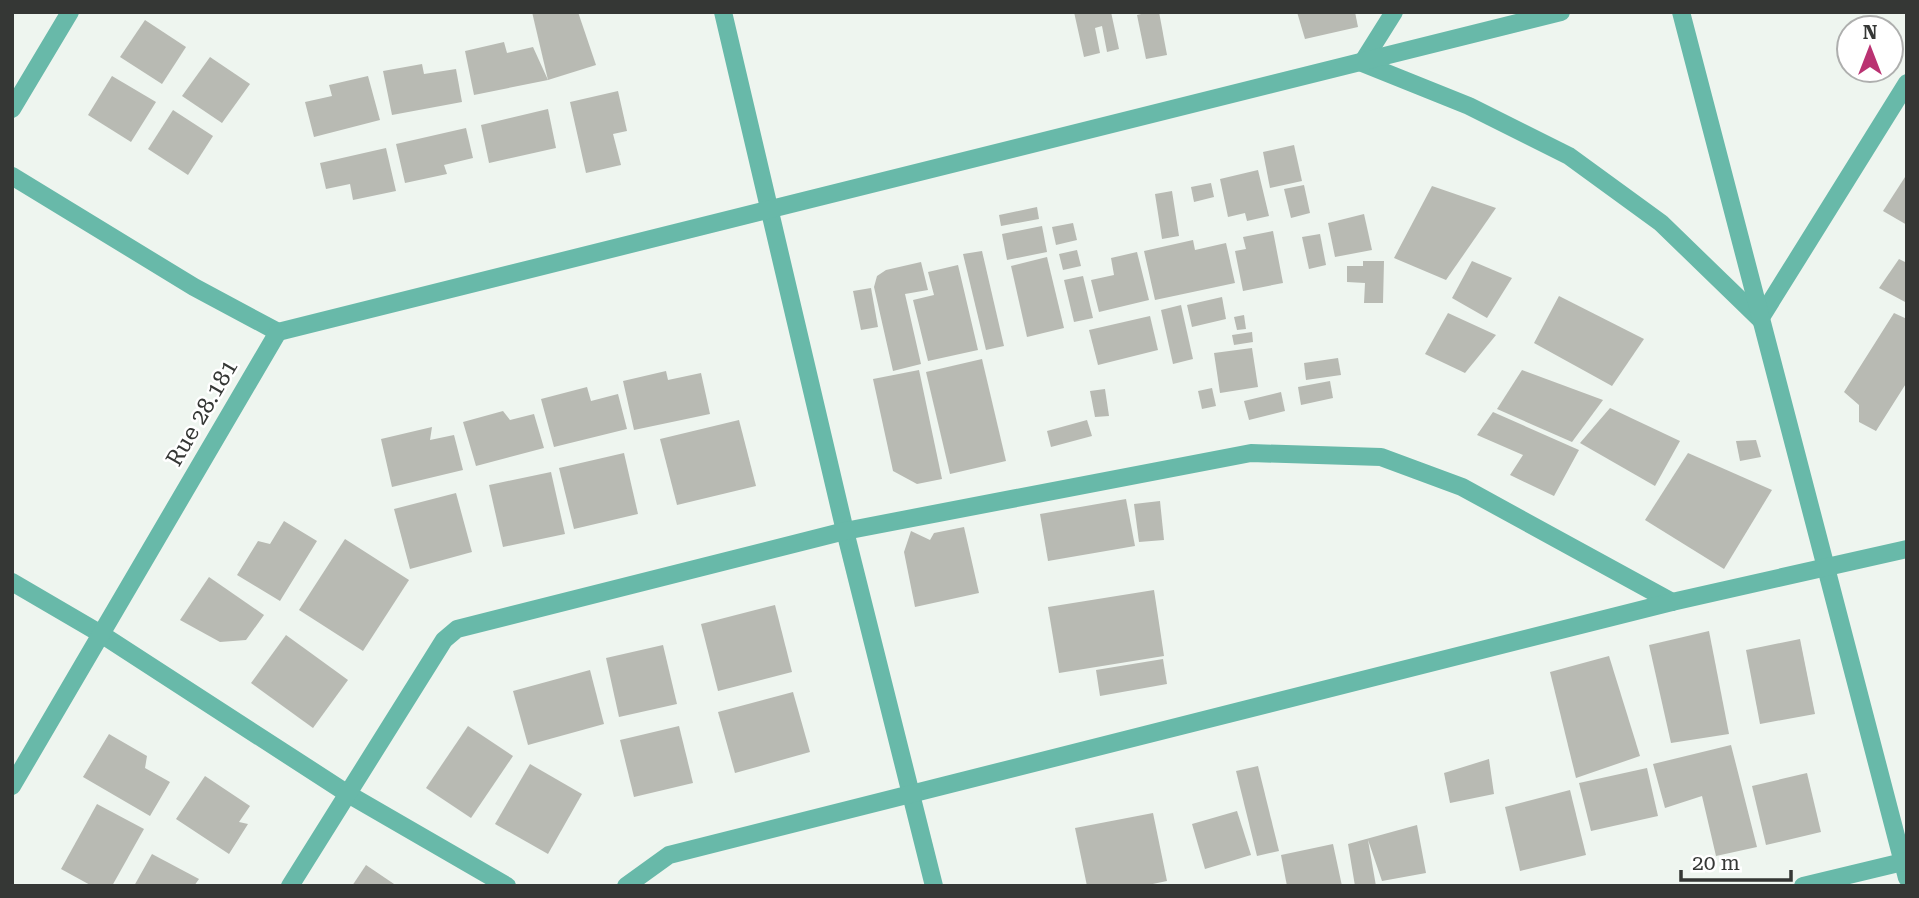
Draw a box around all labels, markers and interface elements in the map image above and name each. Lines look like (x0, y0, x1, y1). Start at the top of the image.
north arrow (1835, 14, 1905, 84)
text: N (1863, 21, 1878, 44)
street label: Rue 28.181 (161, 355, 243, 471)
scale bar (1681, 838, 1791, 882)
text: 20 m (1692, 851, 1740, 875)

